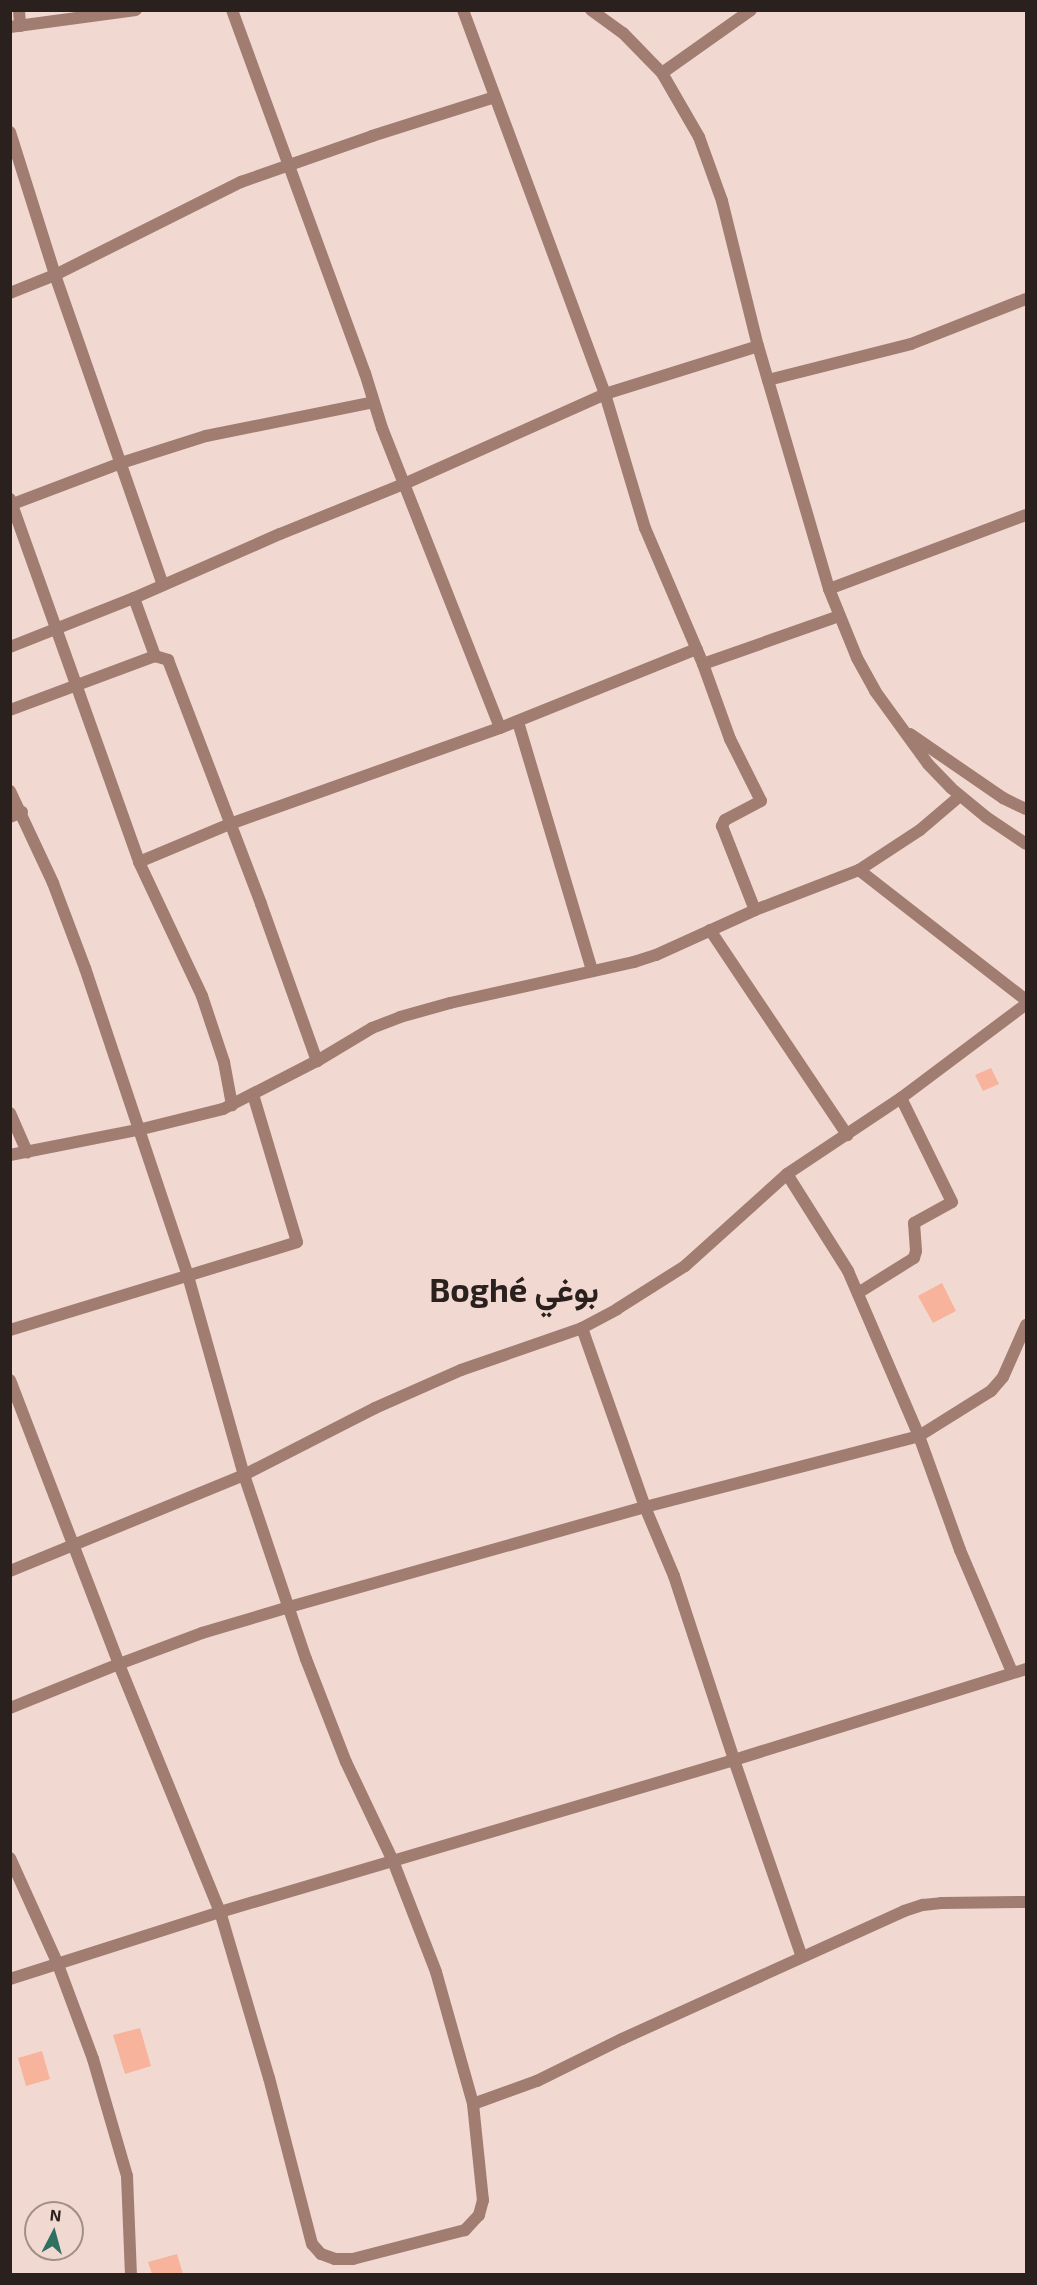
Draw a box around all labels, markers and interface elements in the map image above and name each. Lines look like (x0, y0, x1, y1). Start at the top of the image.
district label: Boghé بوغي (429, 1270, 599, 1310)
north arrow (24, 2201, 84, 2261)
text: N (49, 2205, 62, 2225)

